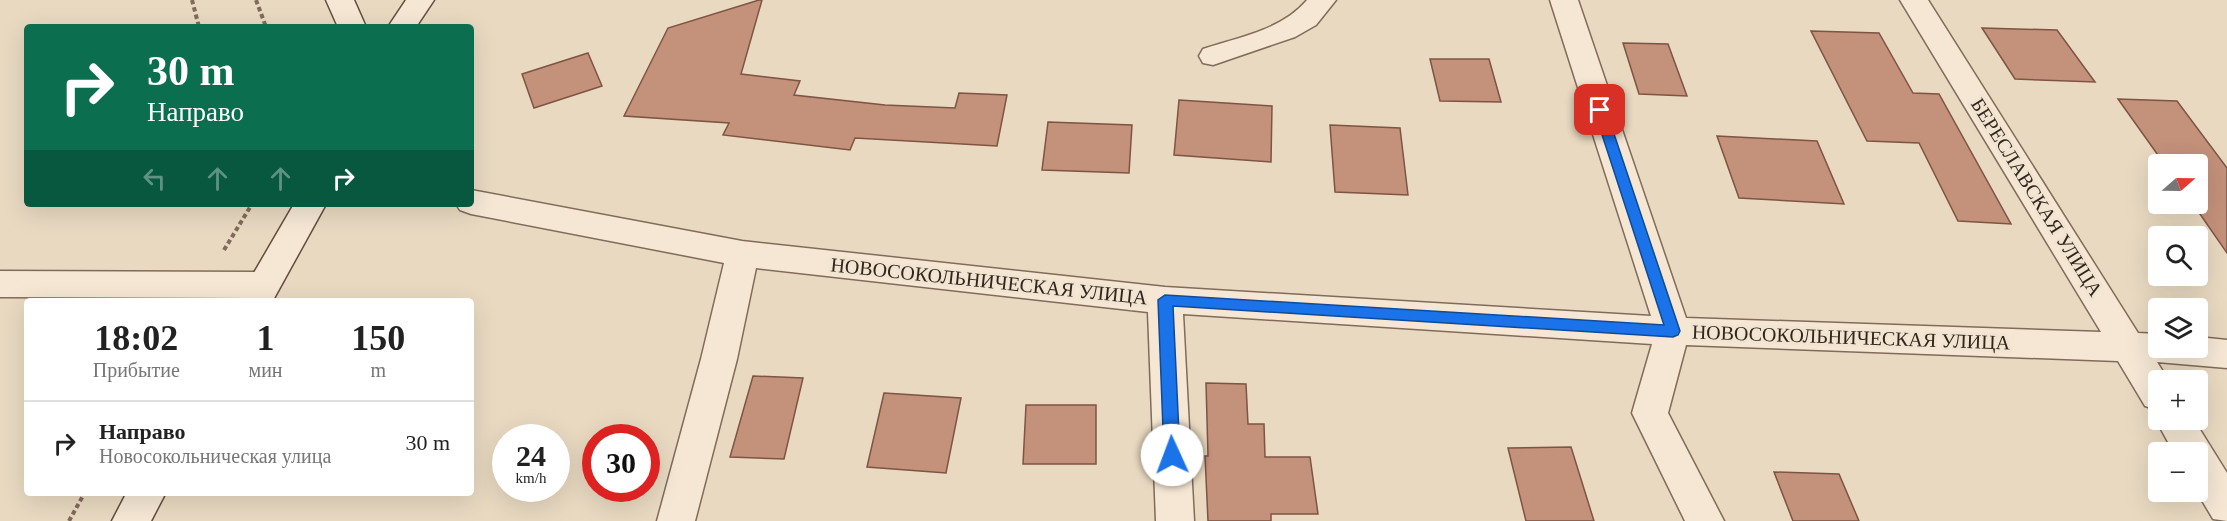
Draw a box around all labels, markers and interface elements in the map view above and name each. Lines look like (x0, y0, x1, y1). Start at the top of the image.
icon: right (48, 48, 126, 126)
text: 30 m (147, 48, 235, 94)
pin (1574, 84, 1625, 135)
icon: arrive (1583, 93, 1616, 126)
street label: БЕРЕСЛАВСКАЯ УЛИЦА (1966, 94, 2107, 301)
text: Направо (147, 97, 244, 127)
north arrow (2148, 154, 2208, 214)
map controls (2148, 154, 2208, 502)
icon: left (138, 162, 171, 195)
icon: ahead (201, 162, 234, 195)
icon: ahead (264, 162, 297, 195)
icon: right (327, 162, 360, 195)
button: search (2148, 226, 2208, 286)
street label: НОВОСОКОЛЬНИЧЕСКАЯ УЛИЦА (829, 253, 1149, 310)
button: layers (2148, 298, 2208, 358)
text: 18:02 (94, 318, 178, 358)
text: 1 (257, 318, 275, 358)
text: 150 (351, 318, 405, 358)
street label: НОВОСОКОЛЬНИЧЕСКАЯ УЛИЦА (1691, 320, 2011, 355)
text: Прибытие (93, 359, 180, 381)
text: мин (249, 359, 283, 381)
text: m (370, 359, 386, 381)
button: + (2148, 370, 2208, 430)
text: Направо (99, 419, 185, 444)
position arrow (1140, 423, 1204, 487)
speed limit sign: 30 (582, 424, 660, 502)
icon: right (48, 427, 81, 460)
text: 30 m (405, 430, 450, 455)
text: 24 (516, 439, 546, 472)
button: − (2148, 442, 2208, 502)
text: Новосокольническая улица (99, 445, 331, 467)
text: km/h (516, 470, 546, 486)

